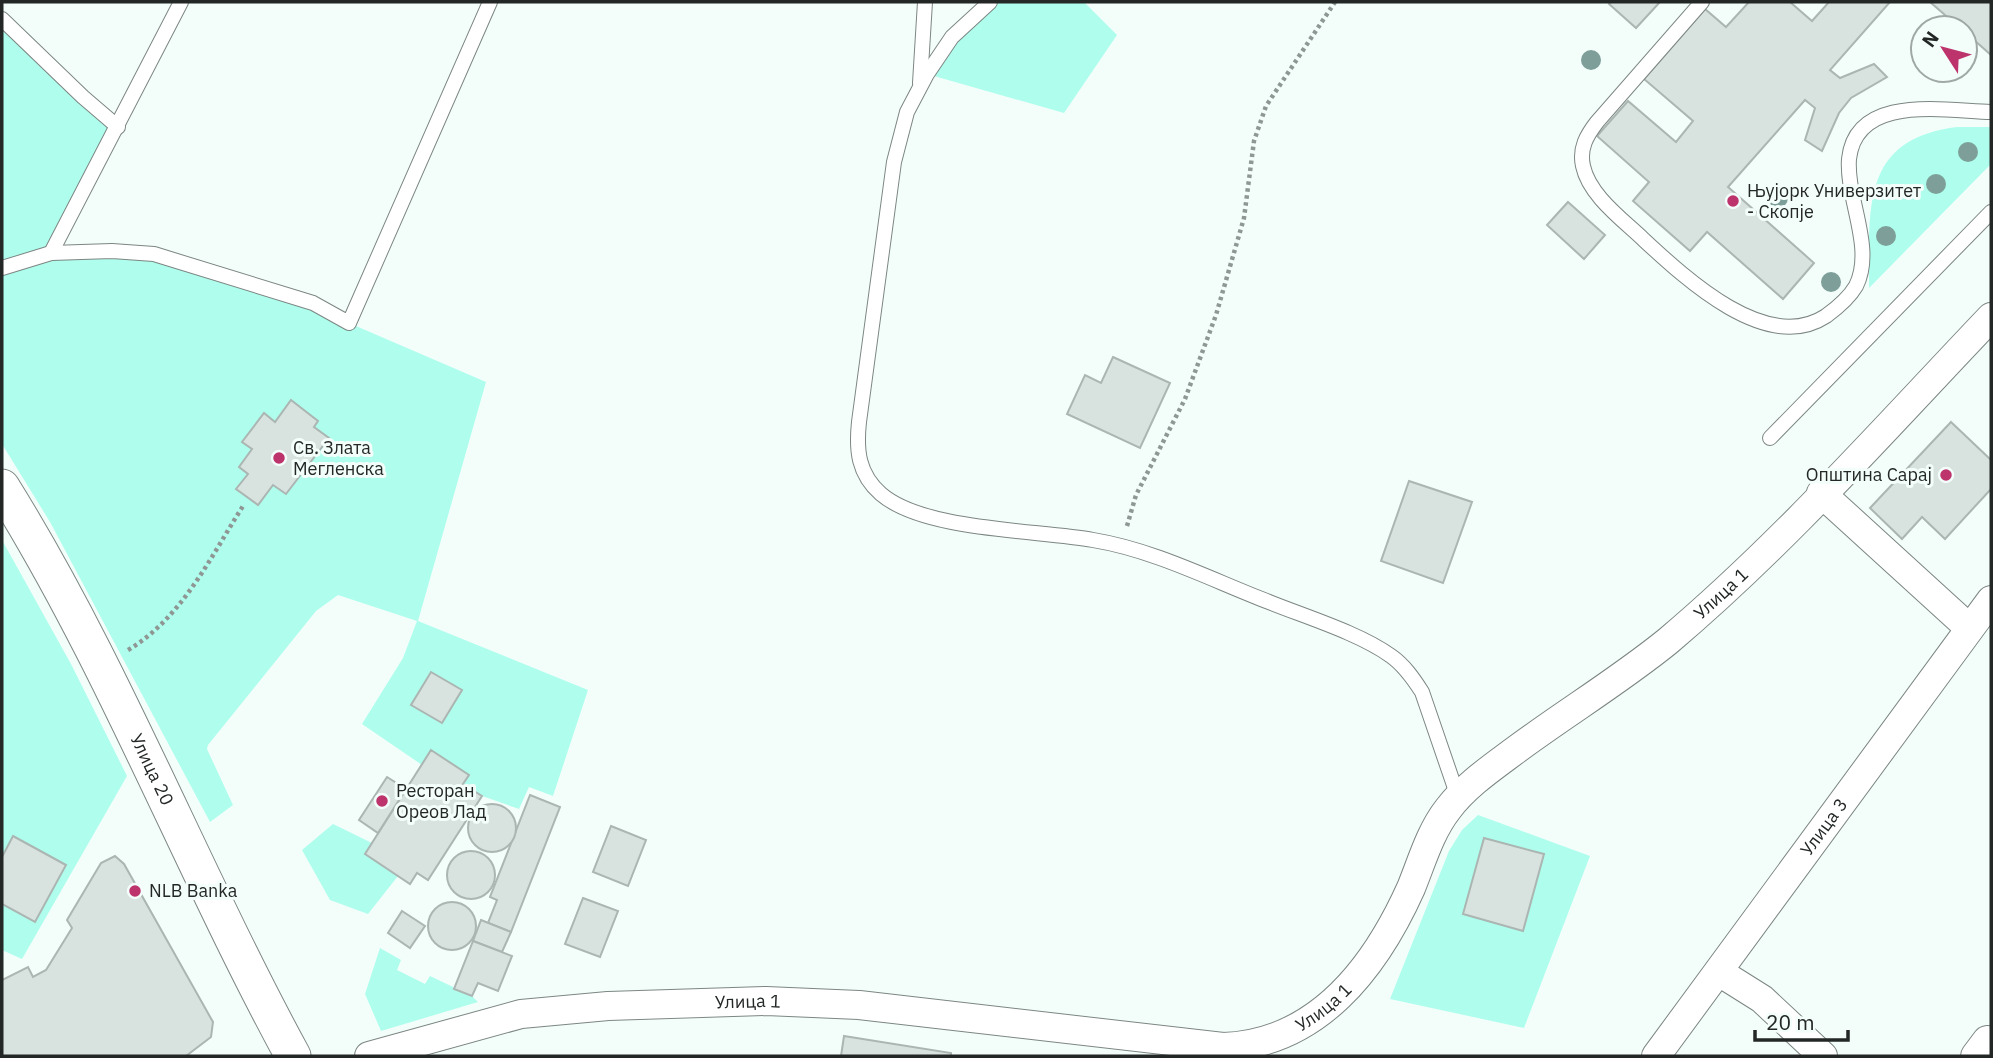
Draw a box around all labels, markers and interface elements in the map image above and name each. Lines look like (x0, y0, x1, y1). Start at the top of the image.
north arrow (1909, 14, 1979, 84)
text: N (1916, 26, 1944, 52)
place label: Њујорк Универзитет - Скопје (1747, 179, 1922, 223)
marker: Њујорк Универзитет - Скопје (1725, 193, 1741, 209)
place label: Св. Злата Мегленска (293, 436, 384, 480)
marker: Св. Злата Мегленска (271, 450, 287, 466)
place label: Општина Сарај (1806, 463, 1932, 486)
marker: Општина Сарај (1938, 467, 1954, 483)
street label: Улица 1 (1689, 563, 1753, 624)
street label: Улица 20 (125, 730, 179, 809)
place label: Ресторан Ореов Лад (396, 779, 487, 823)
marker: Ресторан Ореов Лад (374, 793, 390, 809)
street label: Улица 3 (1795, 793, 1853, 860)
place label: NLB Banka (149, 879, 238, 902)
marker: NLB Banka (127, 883, 143, 899)
street label: Улица 1 (1291, 978, 1356, 1037)
street label: Улица 1 (715, 989, 781, 1014)
scale bar (1755, 998, 1848, 1042)
text: 20 m (1766, 1008, 1815, 1036)

